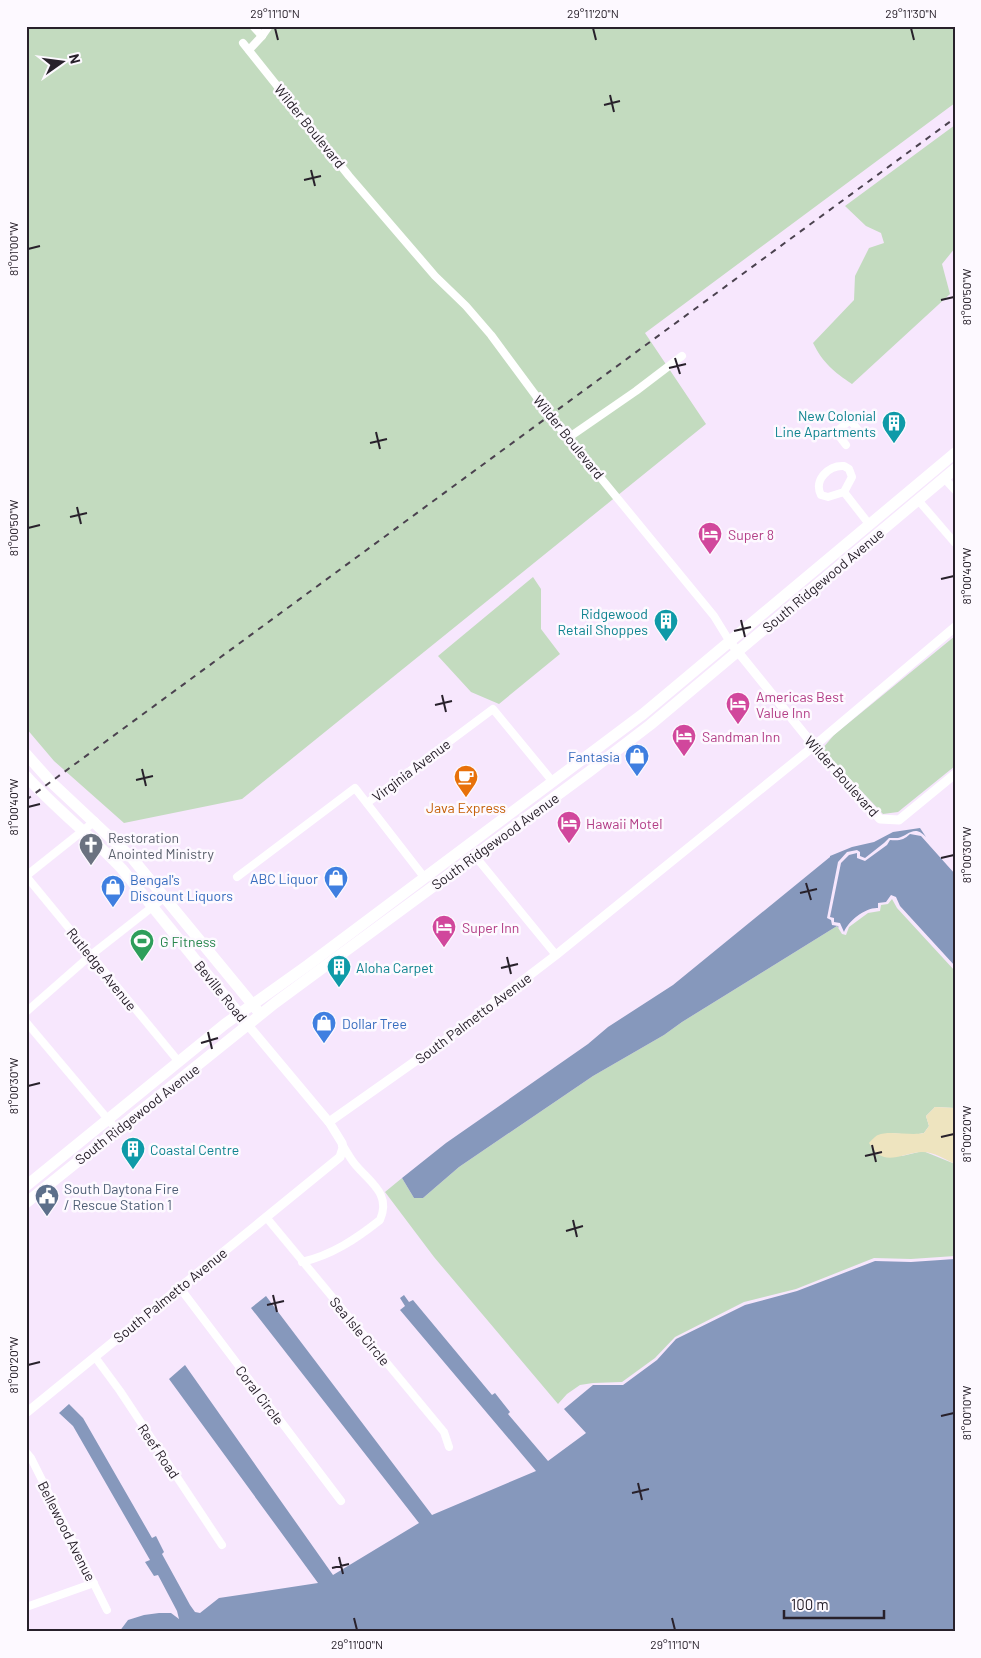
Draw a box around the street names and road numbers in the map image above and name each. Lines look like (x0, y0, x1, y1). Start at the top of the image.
street label: Wilder Boulevard (271, 81, 349, 171)
street label: Wilder Boulevard (530, 392, 608, 482)
street label: South Ridgewood Avenue (759, 524, 887, 636)
street label: Wilder Boulevard (801, 732, 883, 820)
street label: Virginia Avenue (369, 735, 453, 805)
street label: South Ridgewood Avenue (428, 789, 562, 893)
street label: Rutledge Avenue (63, 924, 141, 1014)
street label: Beville Road (191, 957, 251, 1025)
street label: South Palmetto Avenue (412, 969, 534, 1067)
street label: South Ridgewood Avenue (71, 1060, 203, 1168)
street label: South Palmetto Avenue (110, 1244, 230, 1346)
street label: Sea Isle Circle (326, 1293, 394, 1369)
street label: Coral Circle (232, 1362, 288, 1428)
street label: Reef Road (135, 1421, 183, 1481)
street label: Bellewood Avenue (34, 1478, 100, 1584)

